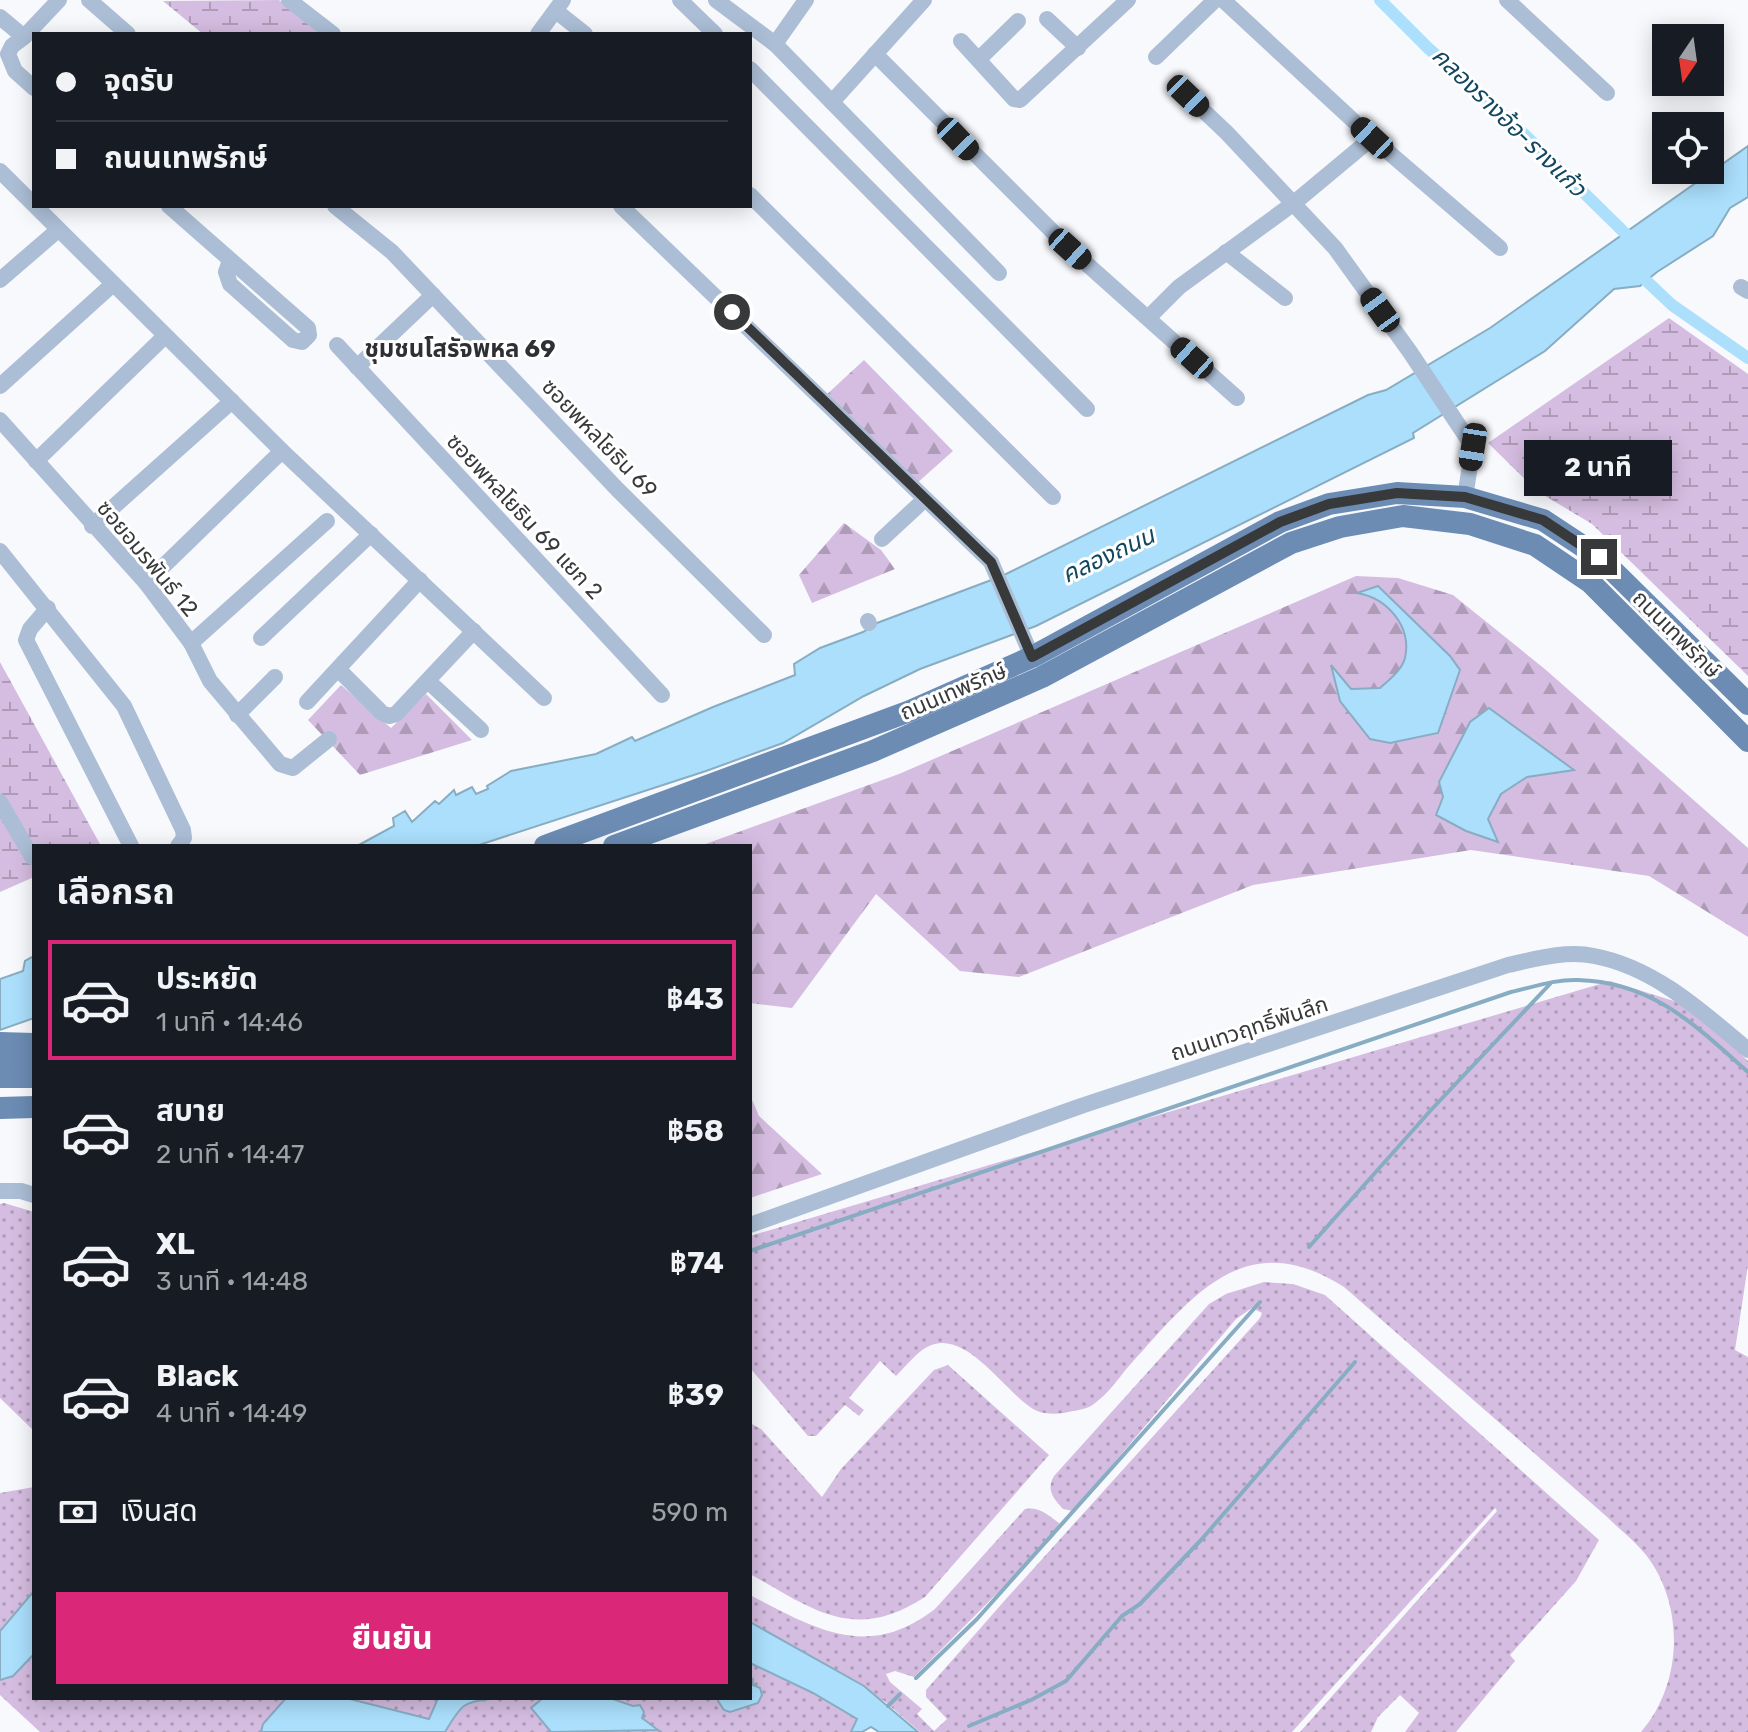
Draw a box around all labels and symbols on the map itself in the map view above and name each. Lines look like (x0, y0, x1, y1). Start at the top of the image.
north arrow (1652, 24, 1724, 96)
water label: คลองรางอ้อ-รางแก้ว (1426, 41, 1593, 203)
car (1162, 71, 1214, 121)
car (933, 113, 983, 165)
car (1346, 113, 1398, 163)
car (1044, 224, 1096, 274)
car (1356, 284, 1404, 336)
route start (714, 294, 750, 330)
car (1166, 333, 1218, 383)
district label: ชุมชนโสรัจพหล 69 (364, 335, 556, 364)
street label: ซอยพหลโยธิน 69 (536, 373, 663, 503)
car (1457, 421, 1489, 473)
street label: ซอยพหลโยธิน 69 แยก 2 (441, 428, 608, 605)
callout: 2 นาที (1525, 441, 1673, 497)
street label: ซอยอมรพันธ์ 12 (91, 495, 204, 622)
water label: คลองถนน (1057, 521, 1160, 589)
route end (1581, 539, 1617, 575)
street label: ถนนเทพรักษ์ (1627, 585, 1726, 684)
street label: ถนนเทพรักษ์ (896, 657, 1011, 726)
street label: ถนนเทวฤทธิ์พันลึก (1167, 990, 1331, 1067)

